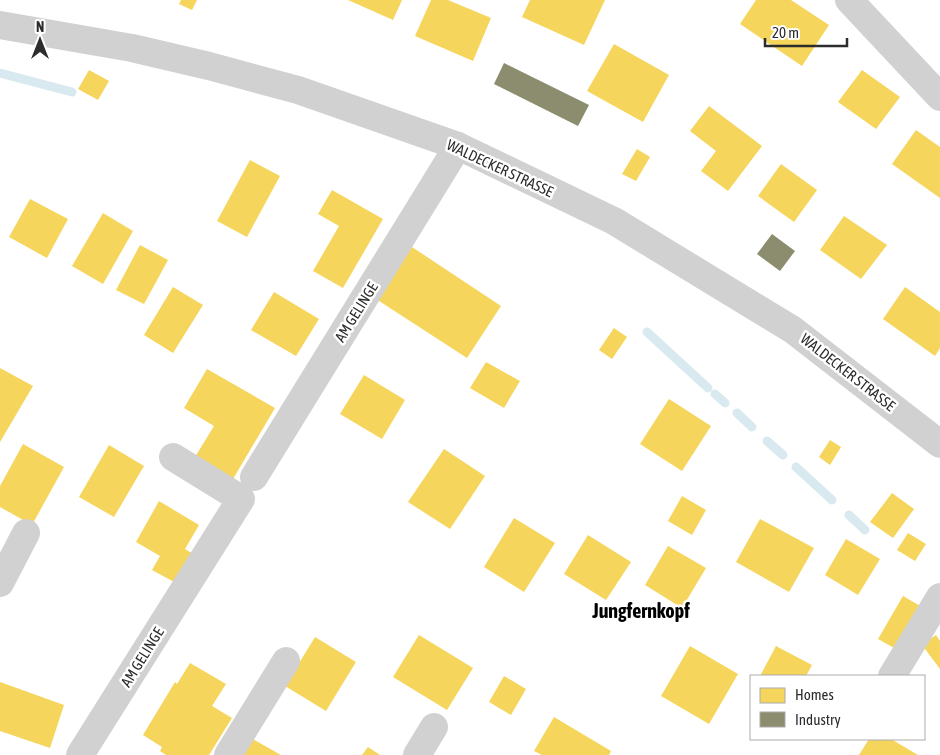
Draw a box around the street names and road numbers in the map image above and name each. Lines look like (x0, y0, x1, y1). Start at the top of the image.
street label: WALDECKER STRASSE (444, 136, 556, 200)
street label: AM GELINGE (331, 279, 381, 345)
street label: WALDECKER STRASSE (797, 330, 899, 415)
street label: AM GELINGE (117, 624, 167, 690)

